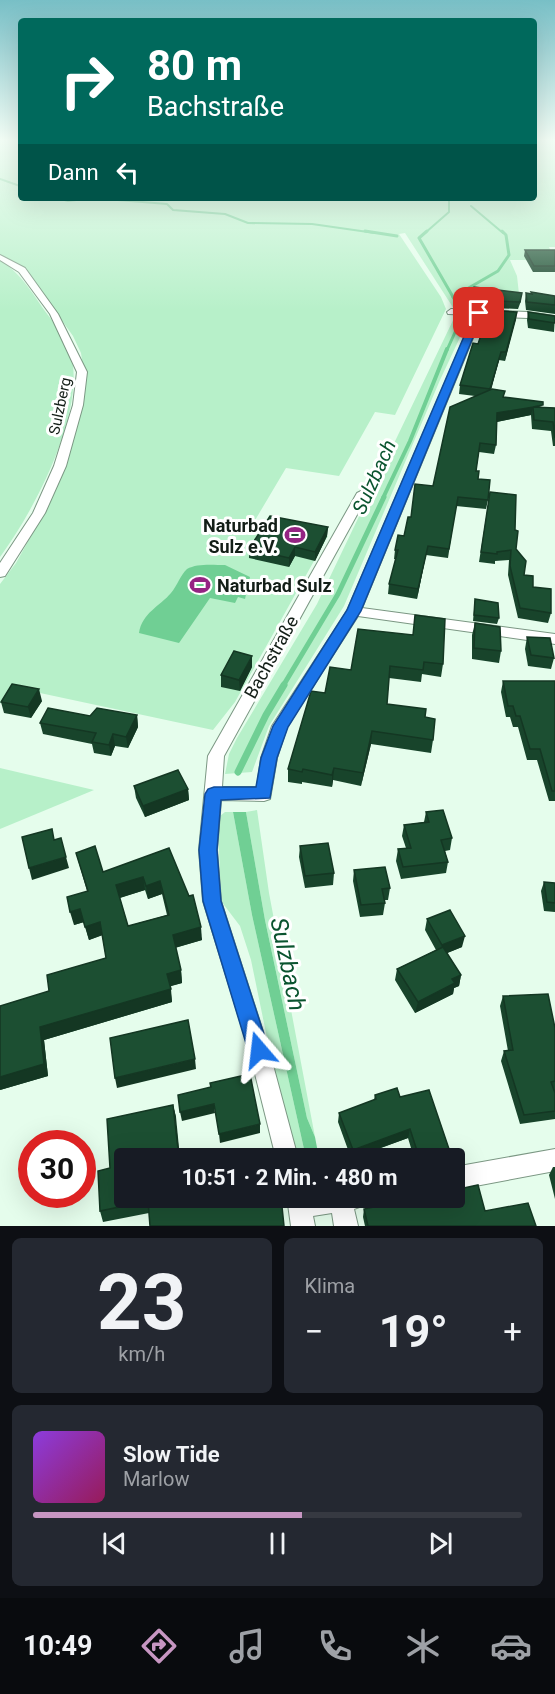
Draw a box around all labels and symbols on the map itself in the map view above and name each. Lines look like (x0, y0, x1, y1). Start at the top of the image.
pin (453, 287, 504, 338)
street label: Sulzberg (45, 376, 75, 436)
water label: Sulzbach (347, 436, 401, 518)
place label: Naturbad Sulz e.V. (203, 515, 278, 557)
sports icon: Naturbad Sulz e.V. (283, 523, 307, 547)
sports icon: Naturbad Sulz (188, 573, 212, 597)
place label: Naturbad Sulz (217, 575, 332, 596)
street label: Bachstraße (240, 612, 302, 702)
water label: Sulzbach (264, 915, 312, 1013)
position arrow (227, 1018, 291, 1082)
speed limit sign: 30 (18, 1130, 96, 1208)

